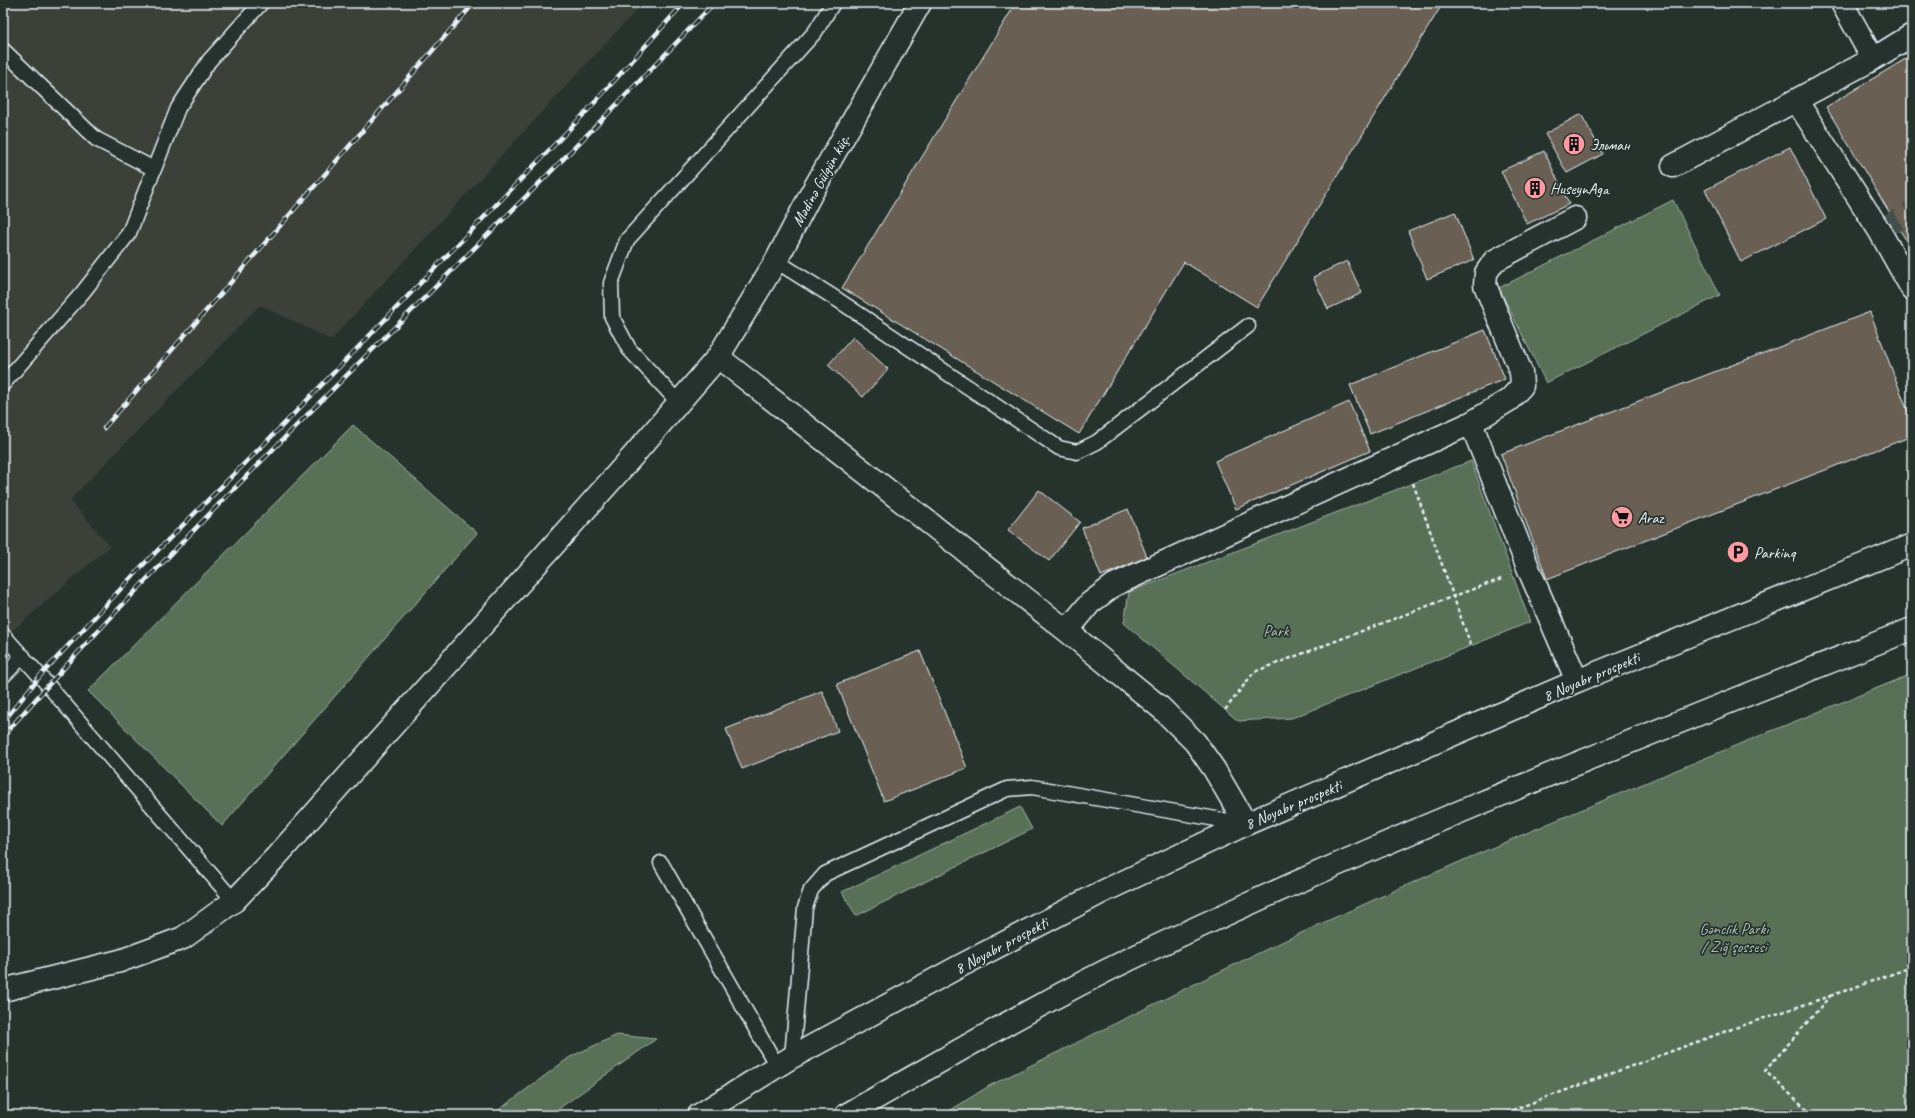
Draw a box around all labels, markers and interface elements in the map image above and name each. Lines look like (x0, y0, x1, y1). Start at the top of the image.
street label: Mədinə Gülgün küç. (787, 130, 855, 230)
building icon: Эльман (1561, 131, 1587, 157)
place label: Эльман (1590, 135, 1631, 155)
building icon: HuseynAga (1522, 175, 1548, 201)
place label: HuseynAga (1550, 179, 1610, 199)
supermarket icon: Araz (1609, 504, 1635, 530)
place label: Araz (1638, 508, 1666, 528)
parking icon: Parkinq (1725, 539, 1751, 565)
place label: Parkinq (1754, 543, 1797, 563)
park label: Park (1263, 621, 1290, 641)
street label: 8 Noyabr prospekti (1540, 647, 1645, 706)
street label: 8 Noyabr prospekti (1242, 775, 1347, 834)
street label: 8 Noyabr prospekti (951, 912, 1053, 979)
park label: Gənclik Parkı / Zığ şossesi (1700, 919, 1769, 957)

